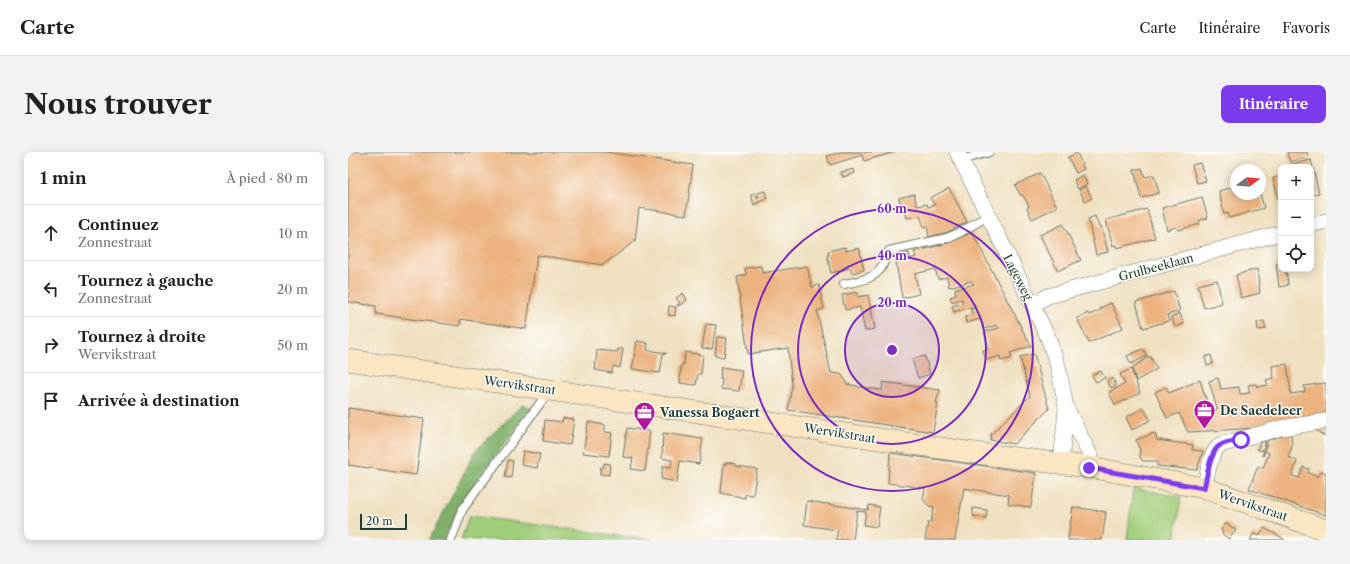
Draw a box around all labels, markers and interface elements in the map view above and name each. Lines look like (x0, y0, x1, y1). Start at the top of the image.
text: Carte (20, 16, 75, 39)
text: Carte (1140, 19, 1176, 37)
text: Itinéraire (1198, 19, 1260, 37)
text: Favoris (1282, 19, 1330, 37)
button: Itinéraire (1221, 85, 1326, 123)
text: Nous trouver (24, 87, 212, 121)
north arrow (1230, 164, 1266, 200)
map controls (1278, 164, 1314, 272)
button: + (1278, 164, 1314, 200)
text: 1 min (40, 168, 87, 188)
text: À pied · 80 m (226, 170, 308, 186)
button: − (1278, 200, 1314, 236)
text: 60 m (877, 201, 907, 216)
text: Continuez (78, 215, 159, 234)
icon: ahead (40, 222, 62, 244)
text: 10 m (279, 225, 308, 241)
text: Zonnestraat (78, 234, 152, 250)
button: locate (1278, 236, 1314, 272)
text: 40 m (877, 248, 907, 263)
street label: Grulbeeklaan (1117, 250, 1196, 284)
street label: Lageweg (1000, 251, 1036, 303)
text: Tournez à gauche (78, 271, 214, 290)
icon: left (40, 278, 62, 300)
text: 20 m (277, 281, 308, 297)
text: Zonnestraat (78, 290, 152, 306)
text: 20 m (877, 295, 907, 310)
text: Tournez à droite (78, 327, 206, 346)
icon: right (40, 334, 62, 356)
text: 50 m (277, 337, 308, 353)
centre of rings (885, 343, 899, 357)
text: Wervikstraat (78, 346, 156, 362)
street label: Wervikstraat (482, 372, 558, 398)
icon: arrive (40, 390, 62, 412)
text: Arrivée à destination (78, 391, 240, 410)
office icon: De Saedeleer (1192, 397, 1218, 430)
office icon: Vanessa Bogaert (632, 399, 658, 432)
place label: De Saedeleer (1220, 403, 1302, 418)
place label: Vanessa Bogaert (659, 405, 760, 420)
street label: Wervikstraat (802, 420, 878, 446)
route start (1232, 431, 1250, 449)
route end (1080, 459, 1098, 477)
street label: Wervikstraat (1215, 486, 1290, 524)
scale bar (360, 512, 407, 531)
text: 20 m (366, 514, 392, 528)

